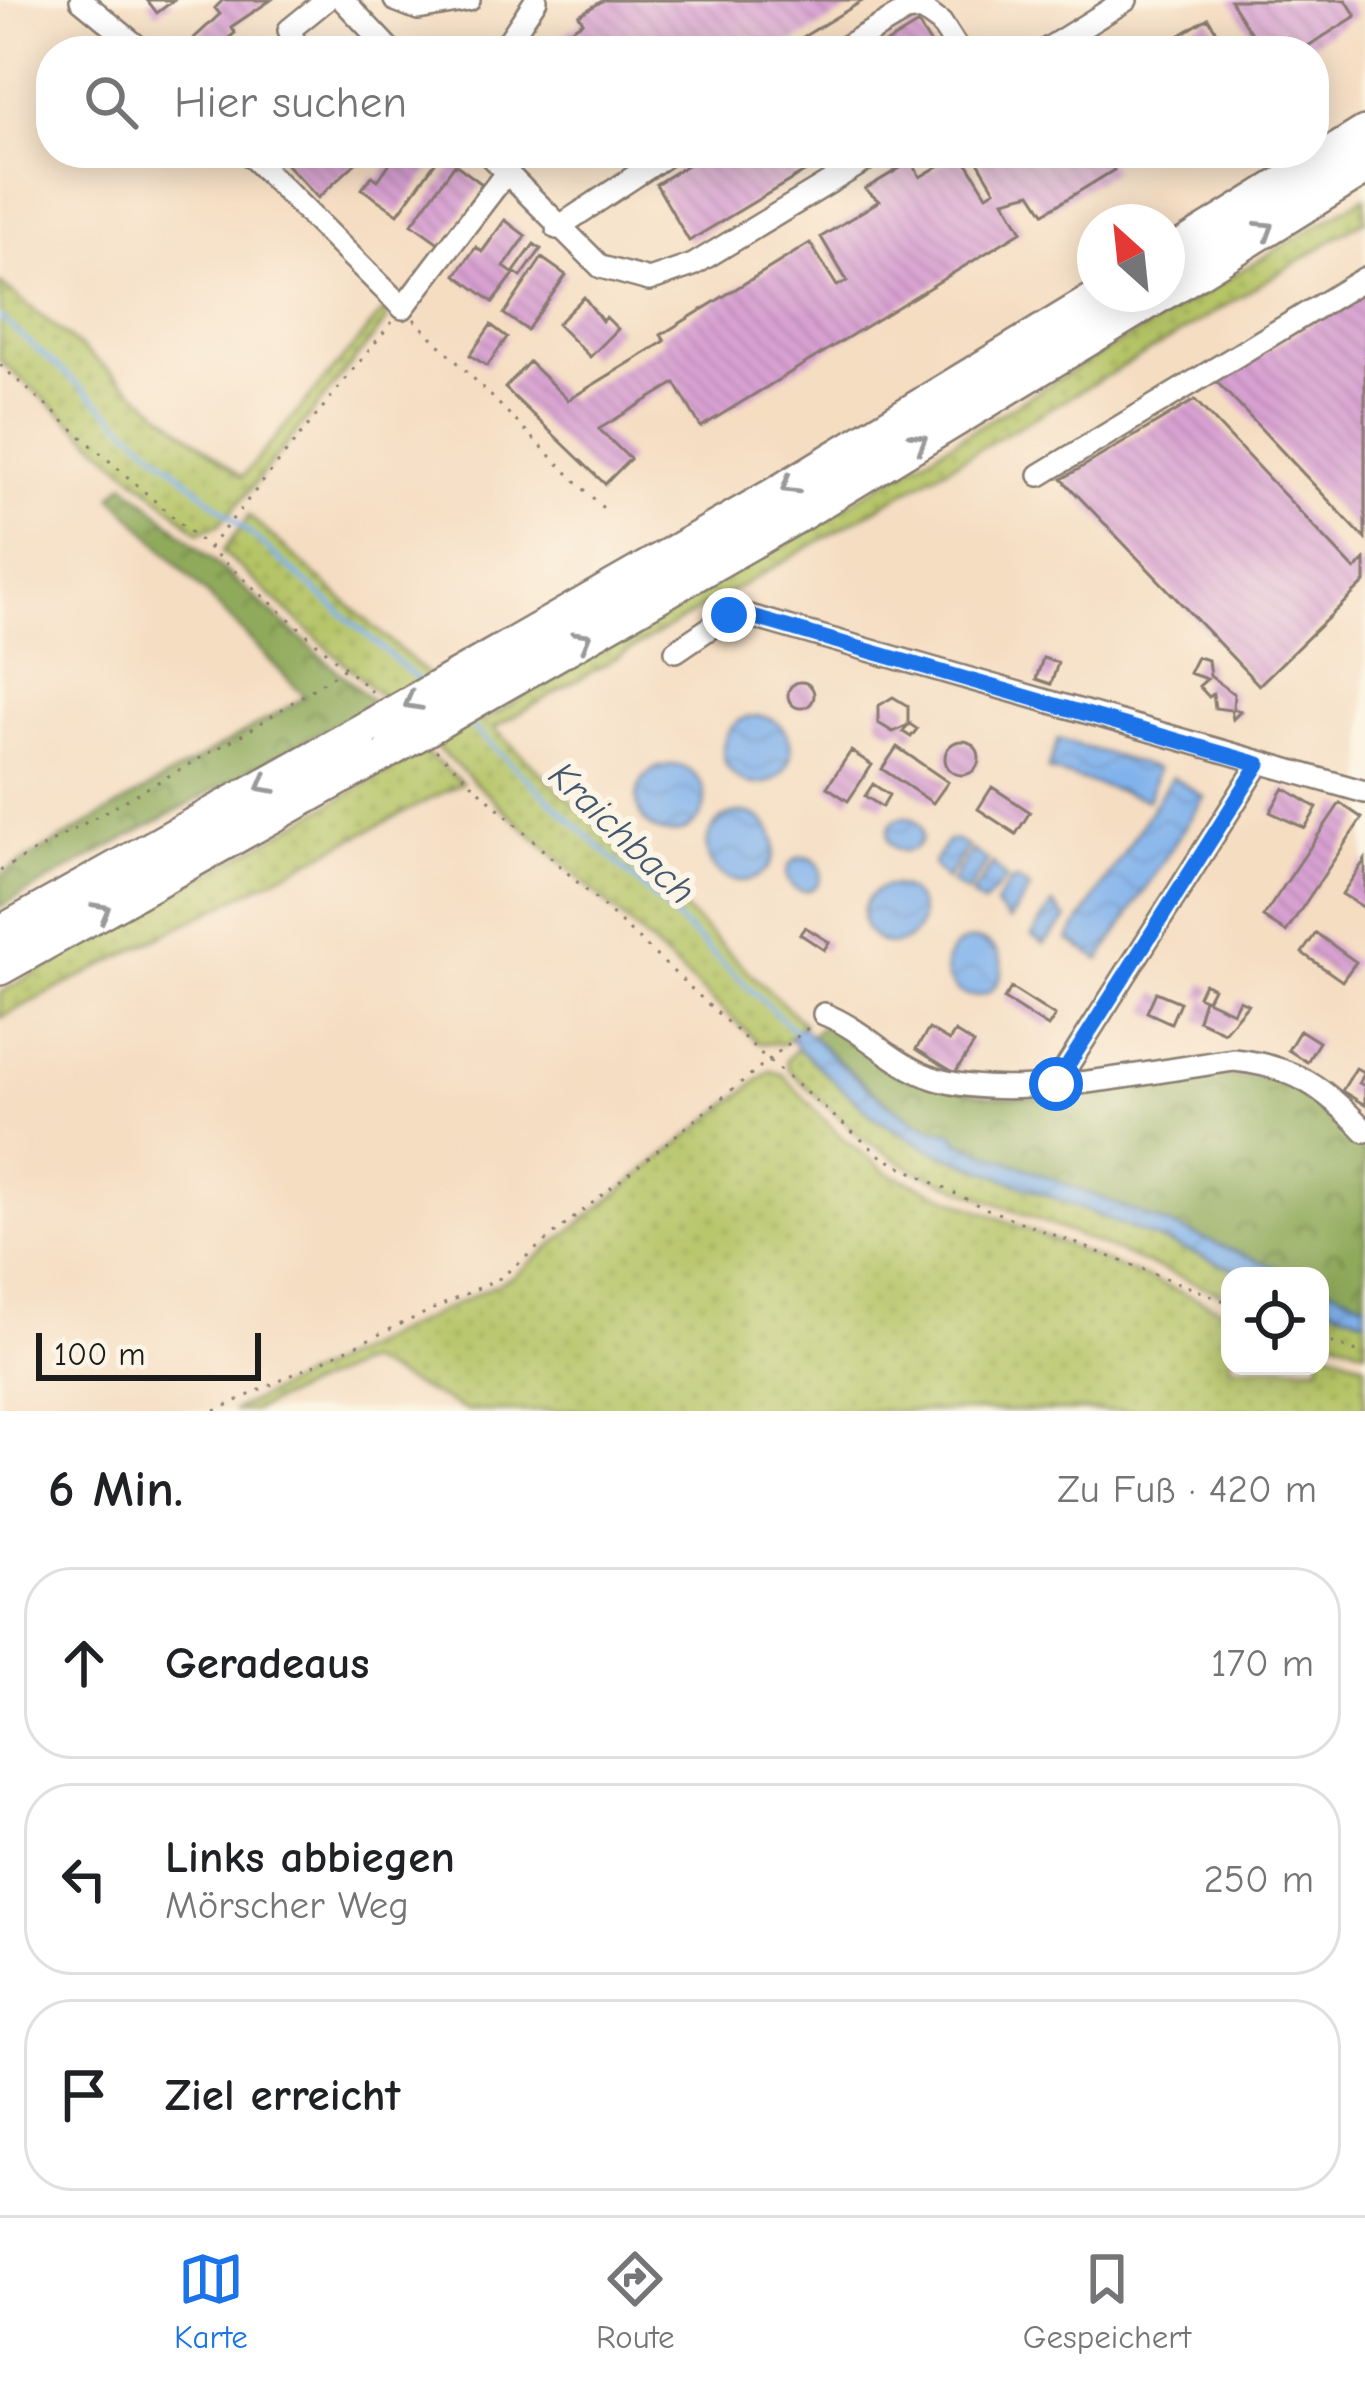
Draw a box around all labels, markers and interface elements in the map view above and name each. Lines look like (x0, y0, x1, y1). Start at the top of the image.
search box (36, 36, 1329, 168)
icon: search (78, 69, 144, 135)
text: Hier suchen (174, 76, 407, 128)
north arrow (1077, 204, 1185, 312)
one-way arrow (1253, 221, 1275, 243)
one-way arrow (907, 433, 928, 456)
one-way arrow (780, 472, 802, 494)
route end (702, 588, 756, 642)
one-way arrow (570, 630, 592, 653)
one-way arrow (404, 688, 425, 711)
water label: Kraichbach (540, 752, 704, 914)
one-way arrow (256, 770, 277, 793)
one-way arrow (90, 902, 111, 925)
route start (1029, 1057, 1083, 1111)
map controls (1221, 1267, 1329, 1375)
button: locate (1221, 1267, 1329, 1375)
scale bar (36, 1327, 261, 1380)
text: 100 m (54, 1335, 146, 1373)
text: 6 Min. (48, 1460, 183, 1519)
text: Zu Fuß · 420 m (1057, 1467, 1317, 1512)
icon: ahead (51, 1630, 117, 1696)
text: Geradeaus (165, 1637, 369, 1689)
text: 170 m (1211, 1641, 1314, 1686)
text: Links abbiegen (165, 1831, 455, 1883)
icon: left (51, 1846, 117, 1912)
text: 250 m (1203, 1857, 1314, 1902)
text: Mörscher Weg (165, 1883, 409, 1928)
icon: arrive (51, 2062, 117, 2128)
text: Ziel erreicht (165, 2069, 400, 2121)
tab: Karte (174, 2246, 248, 2356)
tab: Route (596, 2246, 675, 2356)
tab: Gespeichert (1023, 2246, 1191, 2356)

